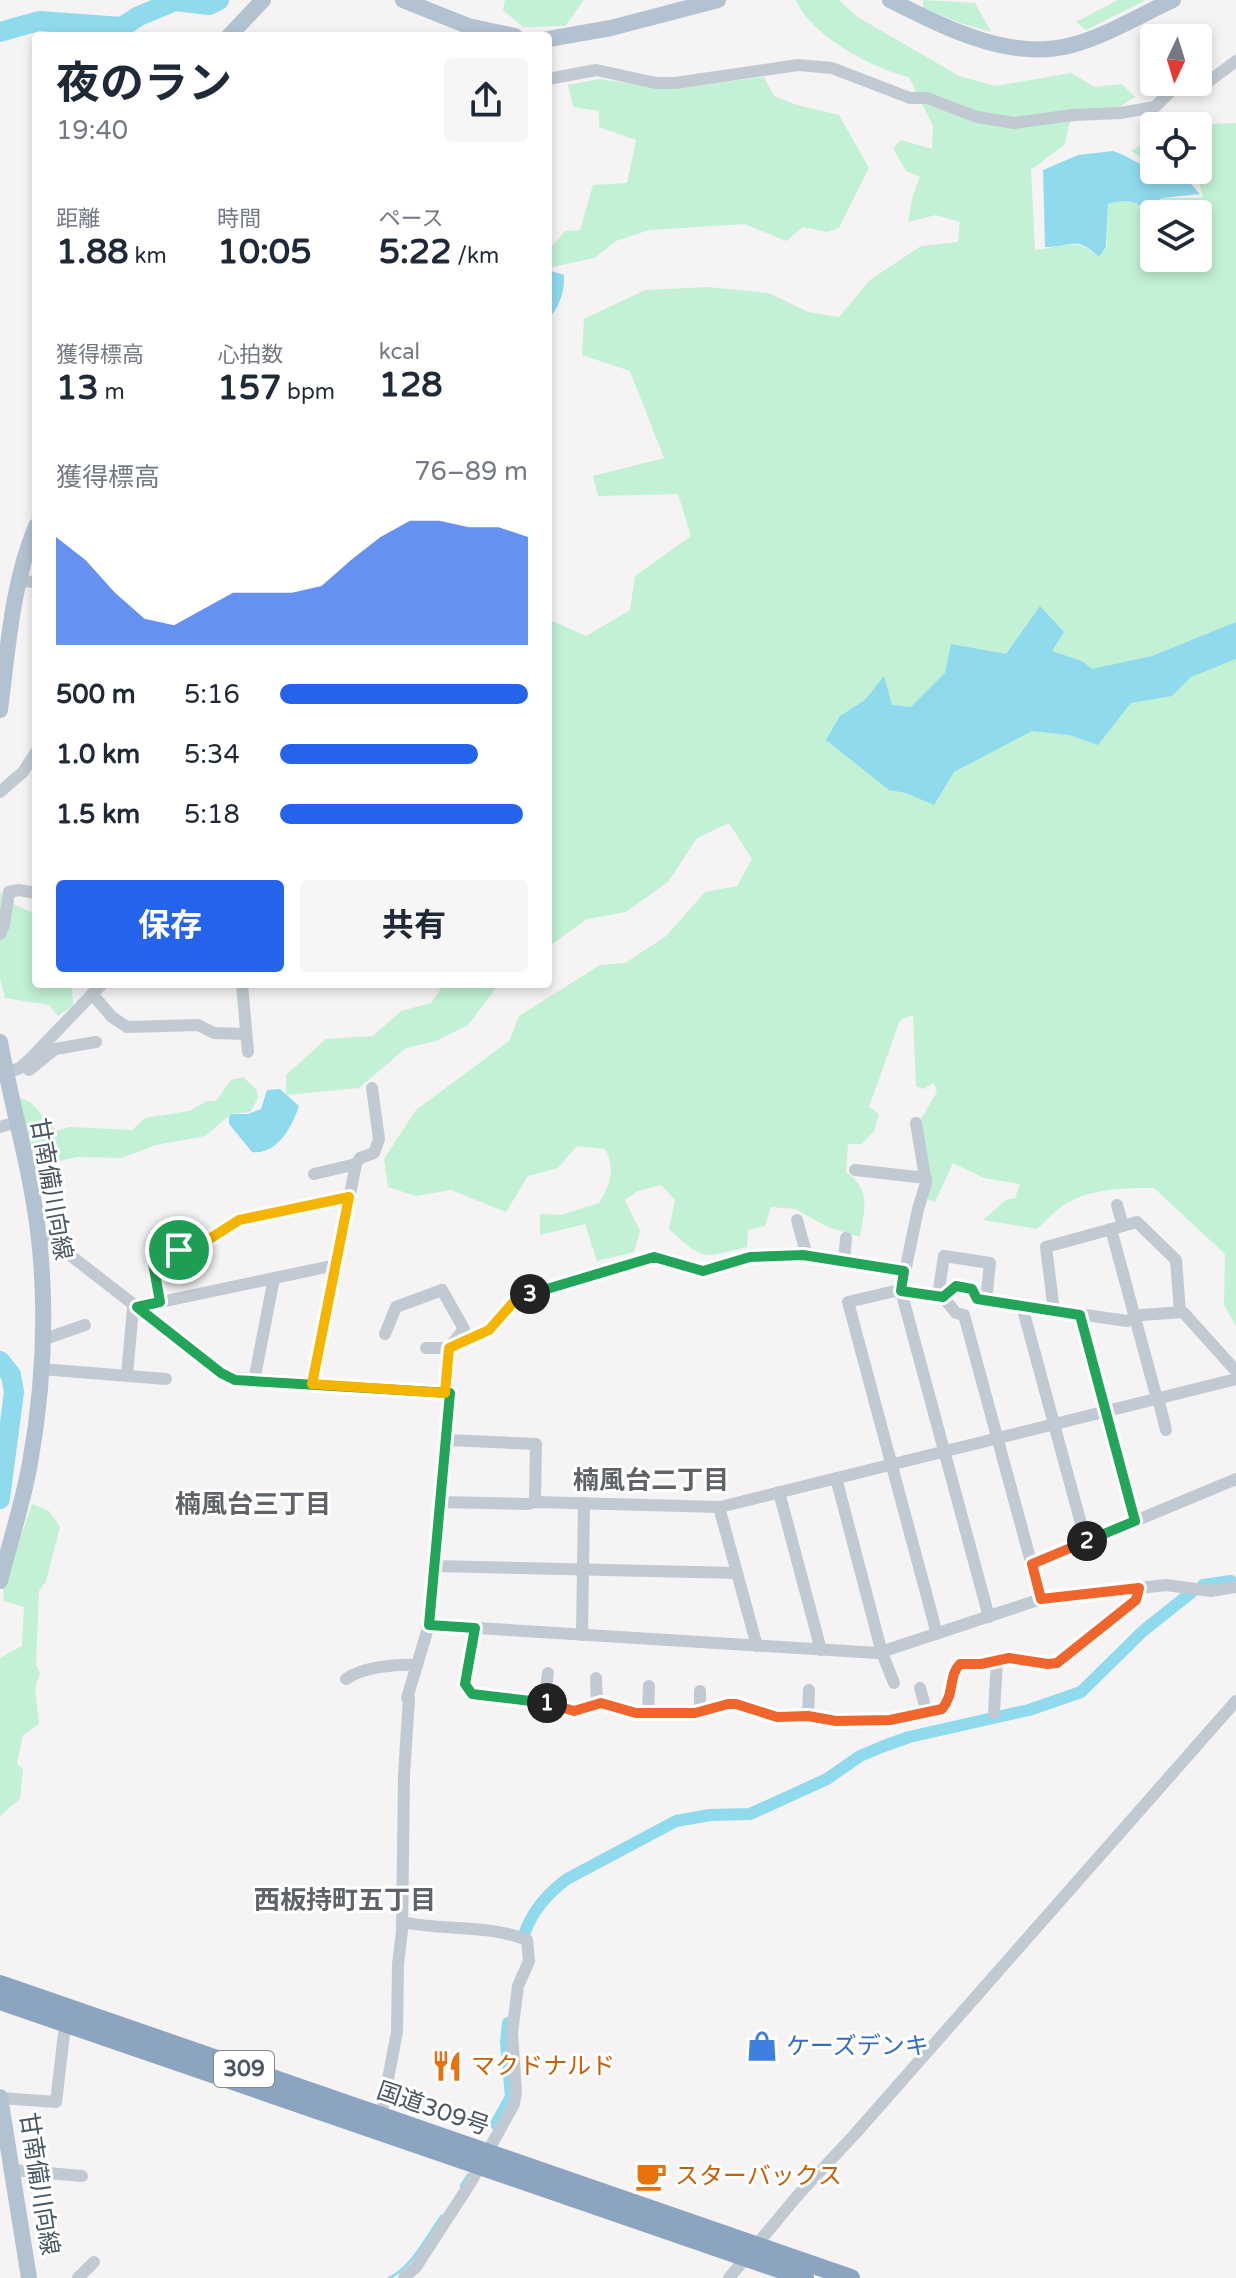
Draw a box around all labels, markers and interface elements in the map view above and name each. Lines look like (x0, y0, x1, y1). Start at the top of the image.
north arrow (1140, 24, 1212, 96)
map controls (1140, 24, 1212, 272)
text: 夜のラン (56, 58, 232, 111)
button: share (444, 58, 528, 142)
button: locate (1140, 112, 1212, 184)
text: 19:40 (56, 115, 128, 146)
button: layers (1140, 200, 1212, 272)
text: 距離 (56, 206, 100, 232)
text: 時間 (217, 206, 261, 232)
text: ペース (379, 206, 444, 232)
text: 1.88 (56, 232, 129, 273)
text: 10:05 (217, 232, 312, 273)
text: 5:22 (379, 232, 452, 273)
text: km (129, 243, 167, 269)
text: /km (452, 243, 499, 269)
text: kcal (379, 339, 420, 365)
text: 獲得標高 (56, 342, 144, 368)
text: 心拍数 (217, 342, 283, 368)
text: 128 (379, 365, 443, 406)
text: 13 (56, 368, 99, 409)
text: 157 (217, 368, 281, 409)
text: m (99, 379, 125, 405)
text: bpm (281, 379, 335, 405)
text: 76–89 m (414, 456, 528, 487)
text: 獲得標高 (56, 462, 160, 493)
text: 500 m (56, 679, 136, 710)
text: 5:16 (184, 679, 240, 710)
text: 1.0 km (56, 739, 140, 770)
text: 5:34 (184, 739, 240, 770)
text: 1.5 km (56, 799, 140, 830)
text: 5:18 (184, 799, 240, 830)
button: 保存 (56, 880, 284, 972)
button: 共有 (300, 880, 528, 972)
street label: 甘南備川向線 (24, 1116, 78, 1262)
pin (145, 1216, 213, 1284)
icon: arrive (157, 1228, 201, 1272)
pin: 3 (510, 1274, 550, 1314)
text: 3 (523, 1281, 537, 1307)
district label: 楠風台二丁目 (573, 1465, 729, 1496)
district label: 楠風台三丁目 (175, 1489, 331, 1520)
pin: 2 (1067, 1521, 1107, 1561)
text: 2 (1080, 1528, 1094, 1554)
pin: 1 (527, 1683, 567, 1723)
text: 1 (540, 1690, 554, 1716)
district label: 西板持町五丁目 (254, 1885, 436, 1916)
shop icon: ケーズデンキ (745, 2029, 779, 2063)
place label: ケーズデンキ (786, 2032, 929, 2061)
restaurant icon: マクドナルド (430, 2049, 464, 2083)
road number: 309 (214, 2051, 274, 2087)
place label: マクドナルド (471, 2052, 615, 2081)
street label: 国道309号 (373, 2076, 493, 2142)
street label: 甘南備川向線 (13, 2111, 65, 2257)
cafe icon: スターバックス (634, 2159, 668, 2193)
place label: スターバックス (675, 2162, 842, 2191)

